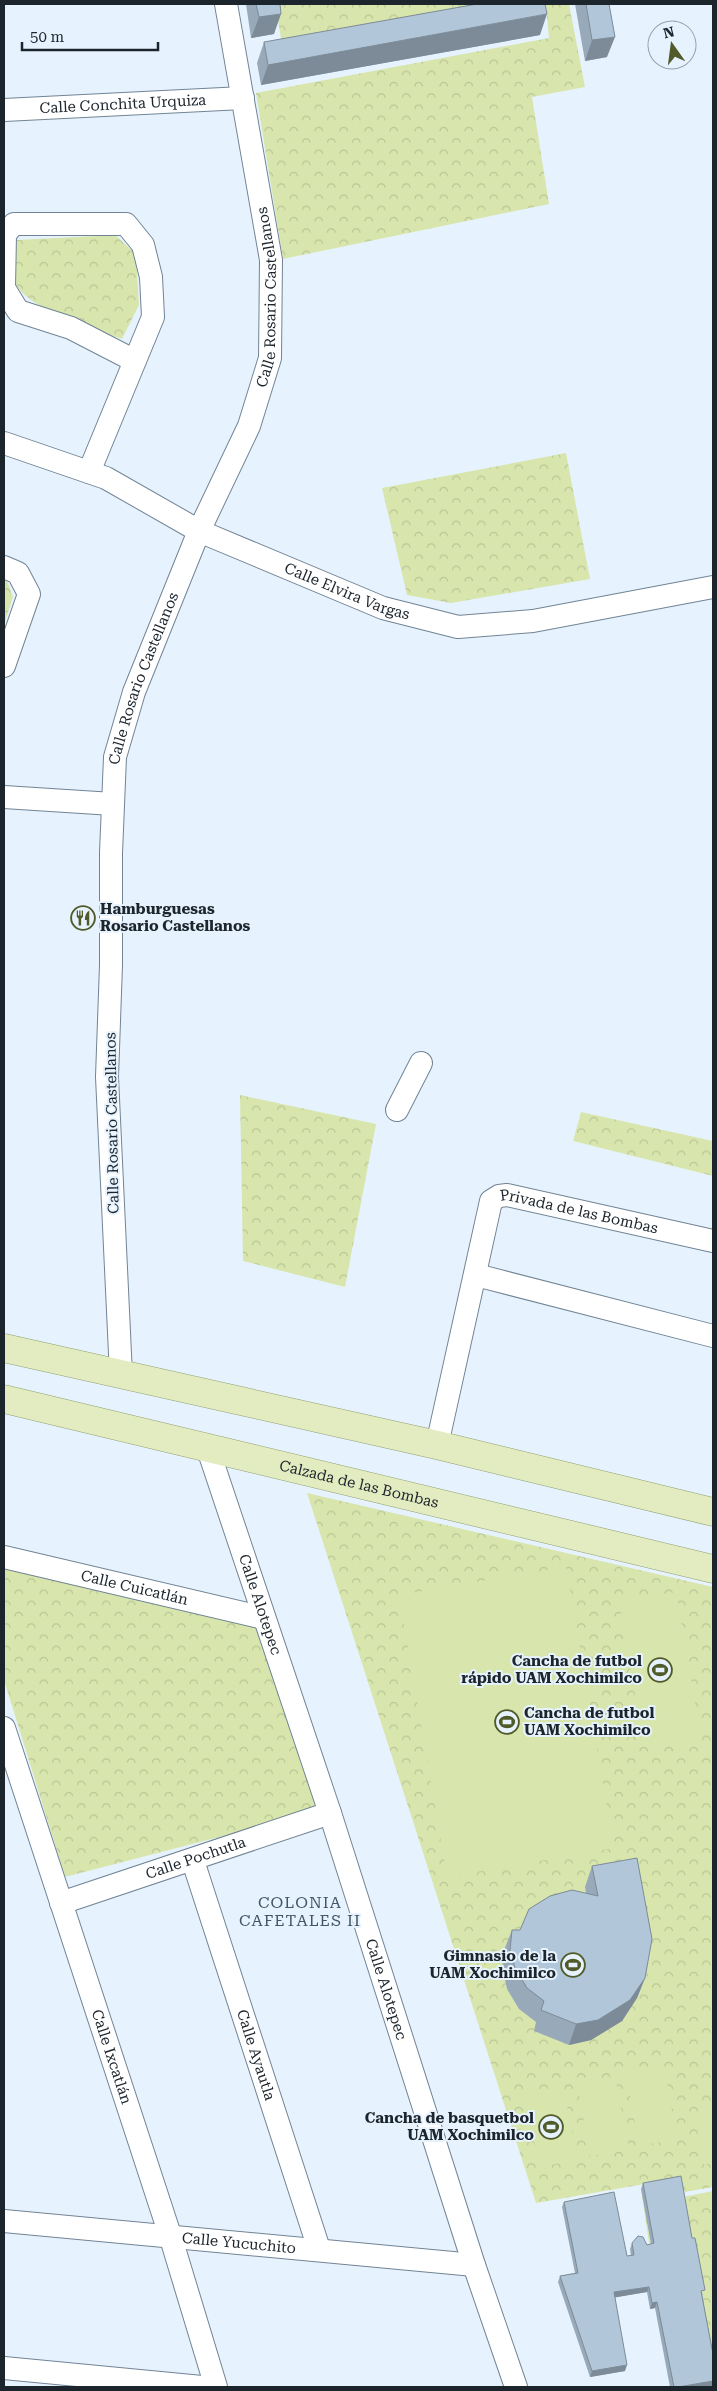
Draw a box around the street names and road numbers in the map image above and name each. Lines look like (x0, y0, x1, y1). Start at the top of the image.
street label: Calle Conchita Urquiza (39, 91, 207, 117)
street label: Calle Rosario Castellanos (252, 206, 280, 390)
street label: Calle Elvira Vargas (282, 559, 412, 623)
street label: Calle Rosario Castellanos (106, 590, 182, 765)
street label: Calle Rosario Castellanos (101, 1032, 123, 1214)
street label: Privada de las Bombas (499, 1186, 660, 1237)
street label: Calzada de las Bombas (278, 1456, 440, 1512)
street label: Calle Alotepec (235, 1552, 285, 1657)
street label: Calle Cuicatlán (79, 1566, 190, 1609)
street label: Calle Pochutla (143, 1833, 248, 1883)
street label: Calle Alotepec (362, 1937, 411, 2042)
street label: Calle Ixcatlán (88, 2007, 136, 2107)
street label: Calle Ayautla (233, 2007, 279, 2103)
street label: Calle Yucuchito (181, 2229, 297, 2257)

